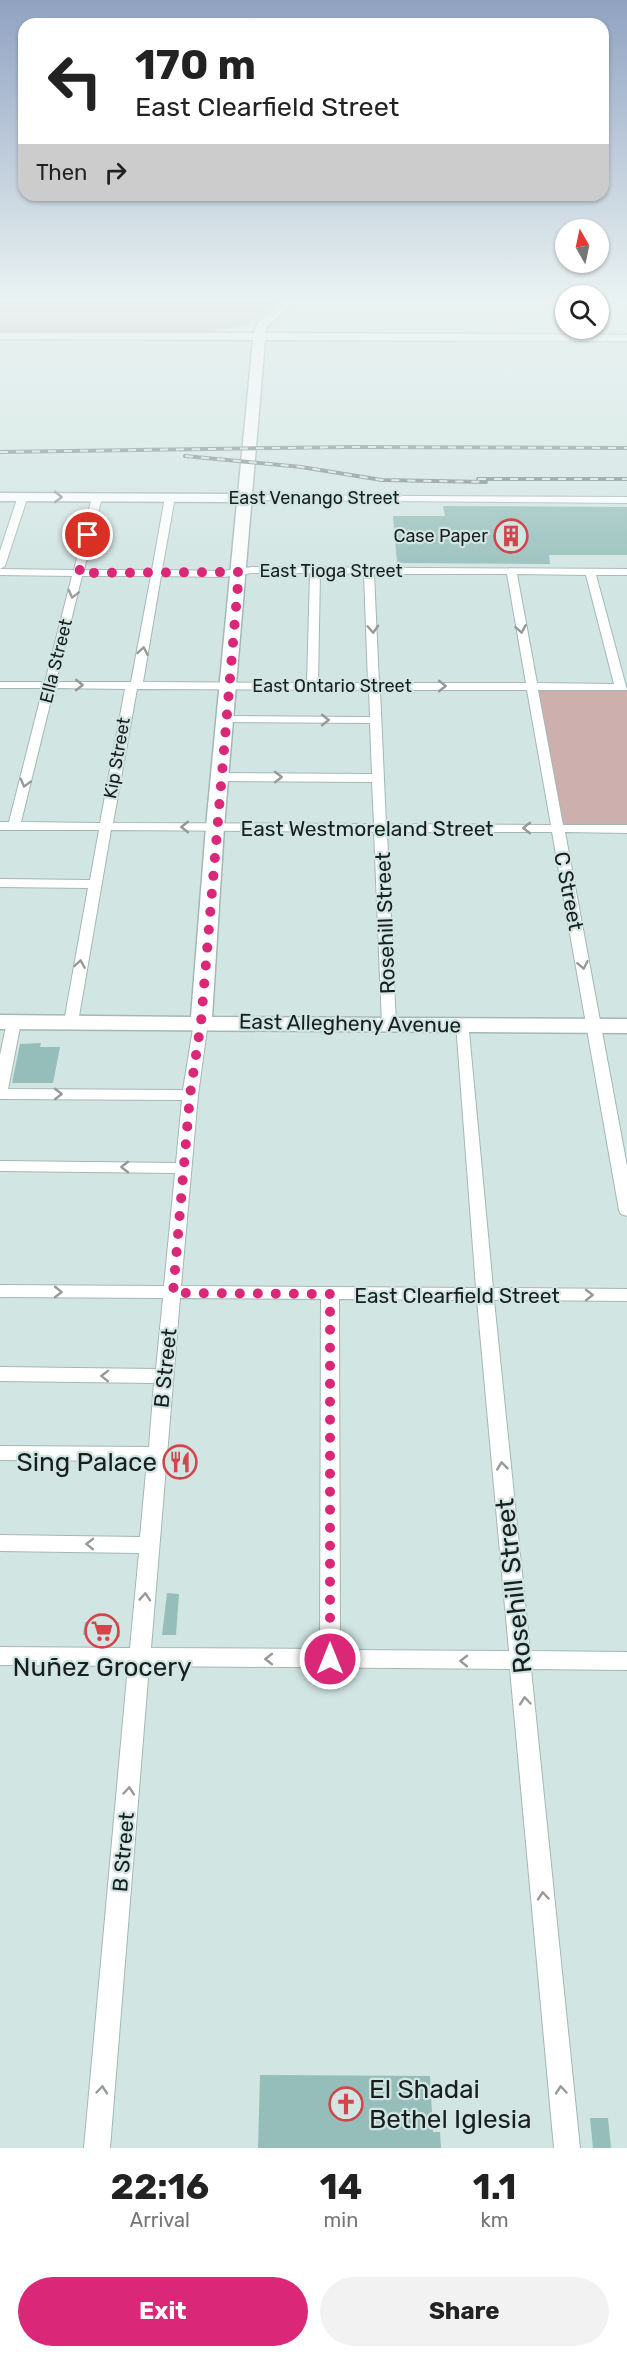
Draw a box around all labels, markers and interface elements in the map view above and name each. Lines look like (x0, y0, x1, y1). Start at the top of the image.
text: 170 m (135, 40, 256, 90)
icon: left (36, 42, 114, 120)
text: East Clearfield Street (135, 91, 399, 123)
icon: right (99, 156, 132, 189)
text: Then (36, 159, 87, 186)
north arrow (555, 219, 609, 273)
map controls (555, 219, 609, 339)
button: search (555, 285, 609, 339)
street label: East Venango Street (228, 487, 400, 509)
one-way arrow (54, 491, 63, 503)
pin (62, 509, 113, 560)
icon: arrive (71, 518, 104, 551)
building icon: Case Paper (493, 518, 529, 554)
place label: Case Paper (393, 525, 488, 547)
street label: East Tioga Street (259, 560, 403, 582)
one-way arrow (68, 589, 81, 599)
street label: Ella Street (35, 617, 77, 705)
one-way arrow (514, 624, 527, 634)
one-way arrow (366, 625, 379, 634)
one-way arrow (136, 646, 149, 656)
street label: East Ontario Street (252, 675, 412, 697)
one-way arrow (75, 679, 84, 691)
one-way arrow (438, 680, 447, 693)
one-way arrow (321, 713, 330, 726)
street label: Kip Street (99, 716, 135, 800)
one-way arrow (274, 771, 283, 783)
one-way arrow (19, 778, 32, 788)
street label: East Westmoreland Street (240, 816, 494, 841)
one-way arrow (180, 821, 189, 833)
one-way arrow (522, 822, 531, 834)
street label: C Street (549, 849, 589, 933)
street label: Rosehill Street (370, 852, 400, 994)
one-way arrow (73, 959, 86, 969)
one-way arrow (576, 960, 589, 970)
street label: East Allegheny Avenue (239, 1009, 461, 1037)
one-way arrow (54, 1088, 63, 1101)
one-way arrow (121, 1161, 130, 1173)
street label: East Clearfield Street (354, 1283, 560, 1308)
one-way arrow (54, 1285, 63, 1298)
one-way arrow (585, 1289, 594, 1301)
street label: B Street (148, 1327, 182, 1409)
one-way arrow (101, 1369, 110, 1382)
restaurant icon: Sing Palace (162, 1444, 198, 1480)
place label: Sing Palace (17, 1447, 157, 1478)
one-way arrow (496, 1461, 509, 1470)
street label: Rosehill Street (489, 1497, 539, 1675)
one-way arrow (85, 1538, 94, 1550)
one-way arrow (138, 1592, 151, 1601)
supermarket icon: Nuñez Grocery (84, 1613, 120, 1649)
position arrow (298, 1627, 362, 1691)
place label: Nuñez Grocery (12, 1652, 192, 1683)
one-way arrow (264, 1653, 273, 1665)
one-way arrow (459, 1654, 468, 1667)
one-way arrow (519, 1697, 532, 1706)
one-way arrow (122, 1786, 135, 1795)
street label: B Street (107, 1811, 139, 1893)
one-way arrow (537, 1891, 550, 1900)
place label: El Shadai Bethel Iglesia (369, 2074, 532, 2135)
one-way arrow (95, 2085, 108, 2094)
one-way arrow (555, 2085, 568, 2094)
church icon: El Shadai Bethel Iglesia (328, 2086, 364, 2122)
text: 22:16 (111, 2165, 209, 2208)
text: 14 (320, 2165, 362, 2208)
text: 1.1 (473, 2165, 516, 2208)
text: Arrival (130, 2208, 190, 2232)
text: min (324, 2208, 358, 2232)
text: km (481, 2208, 509, 2232)
button: Exit (18, 2277, 308, 2346)
button: Share (320, 2277, 609, 2346)

